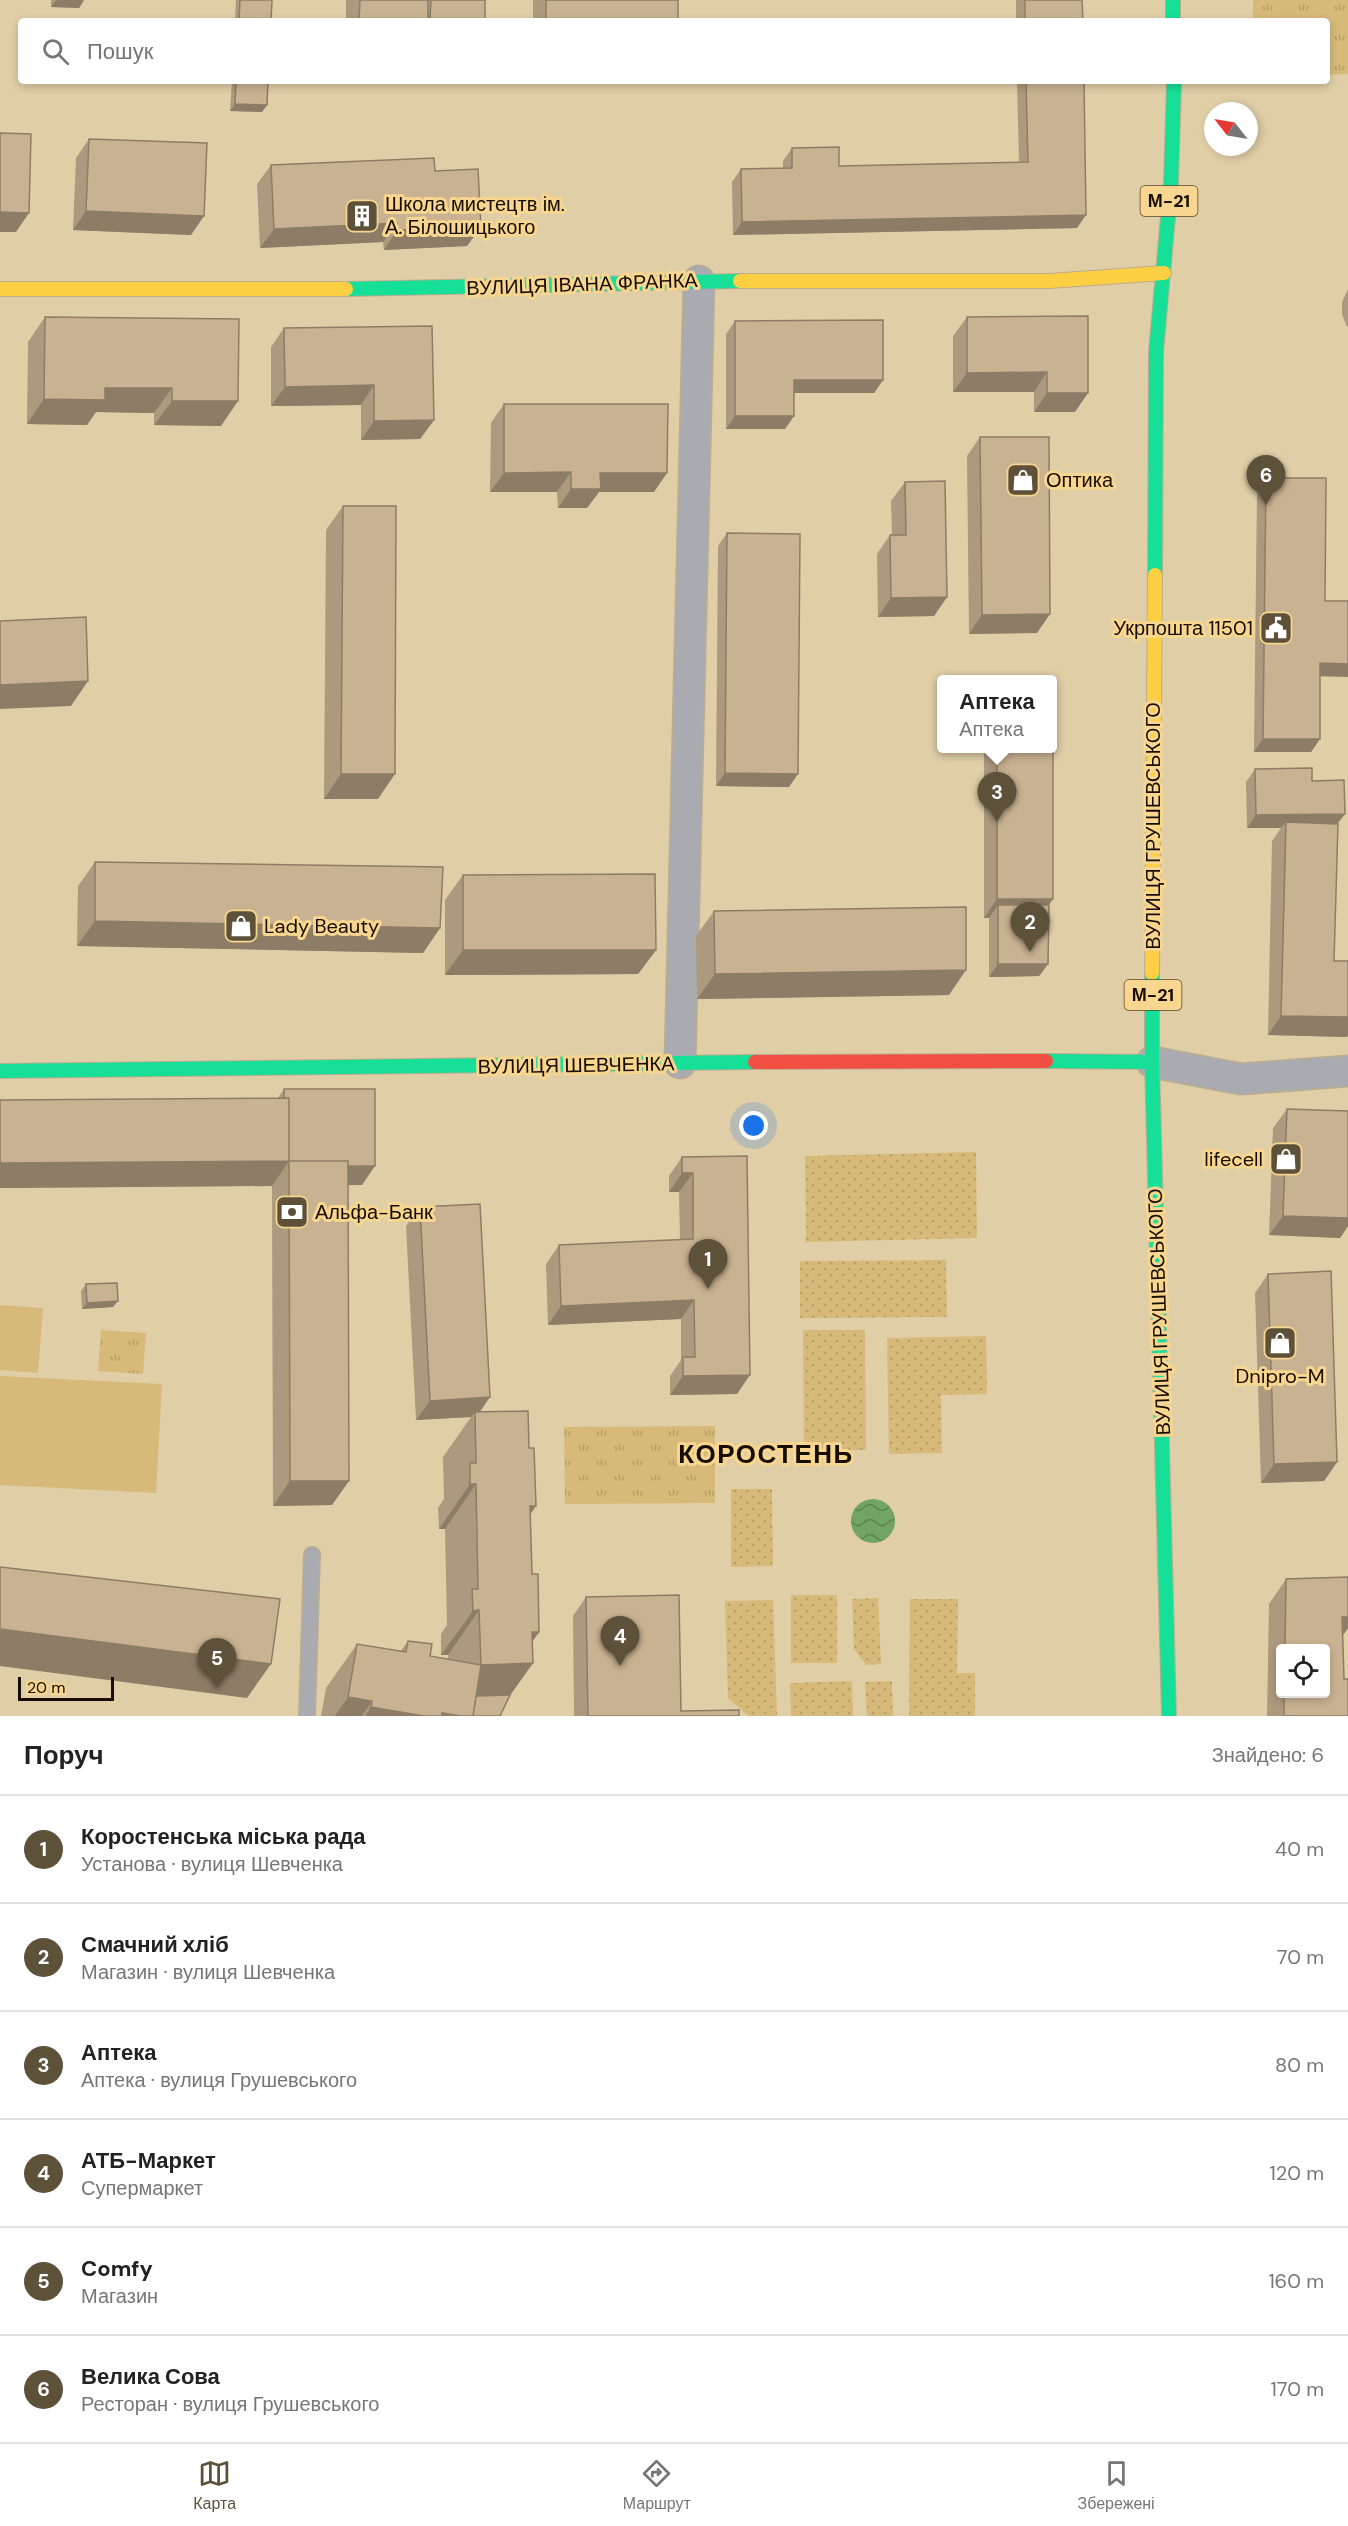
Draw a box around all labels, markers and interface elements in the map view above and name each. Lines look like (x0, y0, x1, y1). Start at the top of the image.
search box (18, 18, 1330, 84)
icon: search (39, 35, 72, 68)
text: Пошук (87, 37, 153, 66)
north arrow (1204, 102, 1258, 156)
road number: М-21 (1140, 186, 1198, 216)
place label: Школа мистецтв ім. А. Білошицького (385, 191, 565, 240)
building icon: Школа мистецтв ім. А. Білошицького (344, 198, 380, 234)
street label: ВУЛИЦЯ ІВАНА ФРАНКА (466, 267, 699, 301)
pin: 6 (1246, 456, 1286, 505)
shop icon: Оптика (1005, 462, 1041, 498)
place label: Оптика (1046, 467, 1114, 493)
public building icon: Укрпошта 11501 (1258, 610, 1294, 646)
place label: Укрпошта 11501 (1113, 615, 1253, 641)
popup (937, 675, 1057, 753)
text: Аптека (959, 687, 1035, 716)
street label: ВУЛИЦЯ ГРУШЕВСЬКОГО (1140, 702, 1166, 950)
text: Аптека (959, 716, 1024, 742)
pin: 3 (978, 772, 1016, 822)
pin: 2 (1010, 902, 1050, 952)
shop icon: Lady Beauty (223, 908, 259, 944)
place label: Lady Beauty (264, 913, 379, 939)
road number: М-21 (1124, 980, 1182, 1010)
street label: ВУЛИЦЯ ШЕВЧЕНКА (477, 1050, 675, 1080)
your location (739, 1111, 768, 1140)
shop icon: lifecell (1268, 1141, 1304, 1177)
place label: lifecell (1204, 1146, 1263, 1172)
street label: ВУЛИЦЯ ГРУШЕВСЬКОГО (1142, 1188, 1176, 1436)
bank icon: Альфа-Банк (274, 1194, 310, 1230)
place label: Альфа-Банк (315, 1199, 433, 1225)
pin: 1 (688, 1240, 728, 1289)
shop icon: Dnipro-M (1262, 1325, 1298, 1361)
place label: Dnipro-M (1235, 1363, 1325, 1389)
district label: КОРОСТЕНЬ (678, 1437, 854, 1471)
pin: 4 (600, 1616, 640, 1666)
pin: 5 (198, 1638, 236, 1688)
map controls (1276, 1644, 1330, 1698)
button: locate (1276, 1644, 1330, 1698)
scale bar (18, 1674, 114, 1702)
text: 20 m (27, 1677, 66, 1698)
text: Поруч (24, 1738, 104, 1772)
text: Знайдено: 6 (1212, 1742, 1324, 1768)
text: Коростенська міська рада (81, 1822, 366, 1851)
text: 1 (40, 1836, 47, 1862)
text: 40 m (1275, 1836, 1324, 1862)
text: Установа · вулиця Шевченка (81, 1851, 343, 1877)
text: Смачний хліб (81, 1930, 229, 1959)
text: 2 (38, 1944, 49, 1970)
text: 70 m (1277, 1944, 1324, 1970)
text: Магазин · вулиця Шевченка (81, 1959, 335, 1985)
text: Аптека (81, 2038, 156, 2067)
text: 3 (37, 2052, 50, 2078)
text: 80 m (1275, 2052, 1324, 2078)
text: Аптека · вулиця Грушевського (81, 2067, 357, 2093)
text: АТБ-Маркет (81, 2146, 216, 2175)
text: 4 (37, 2160, 50, 2186)
text: 120 m (1270, 2160, 1324, 2186)
text: Супермаркет (81, 2175, 203, 2201)
text: Comfy (81, 2254, 153, 2283)
text: 5 (37, 2268, 50, 2294)
text: 160 m (1268, 2268, 1324, 2294)
text: Магазин (81, 2283, 158, 2309)
text: Велика Сова (81, 2362, 220, 2391)
text: 6 (37, 2376, 50, 2402)
text: 170 m (1271, 2376, 1324, 2402)
text: Ресторан · вулиця Грушевського (81, 2391, 379, 2417)
tab: Карта (193, 2457, 236, 2514)
tab: Маршрут (623, 2457, 691, 2514)
tab: Збережені (1078, 2457, 1155, 2514)

